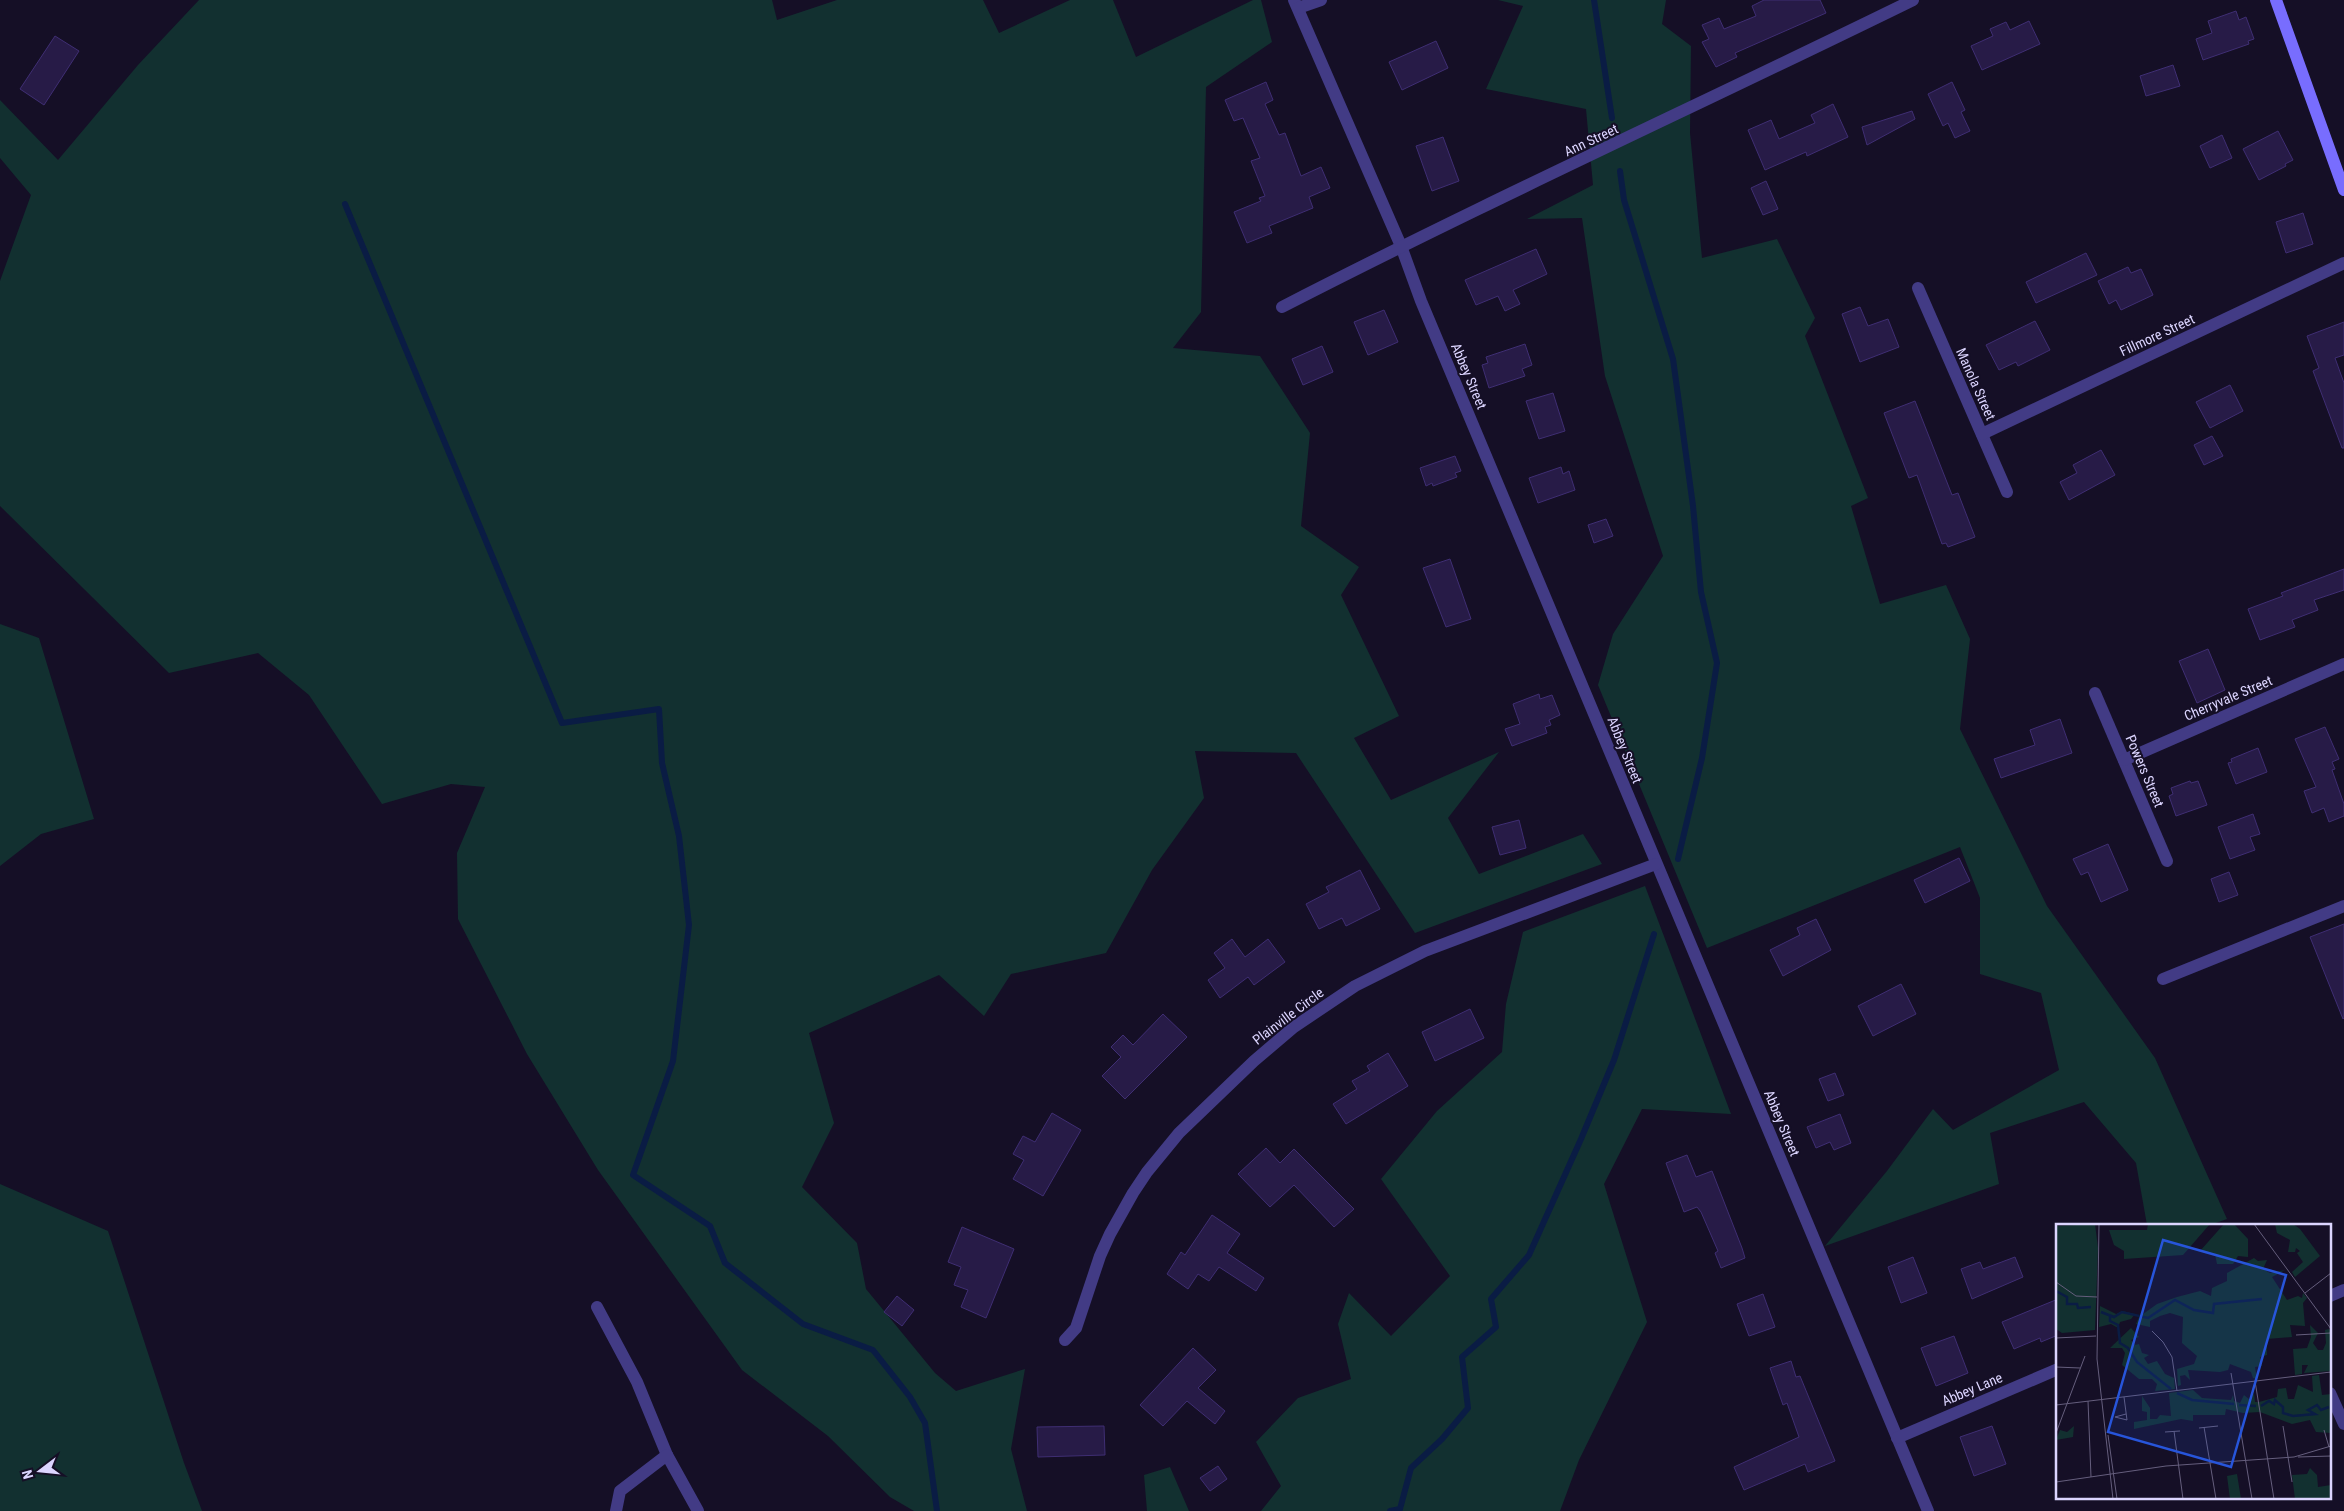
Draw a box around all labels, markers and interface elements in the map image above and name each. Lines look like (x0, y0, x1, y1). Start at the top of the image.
street label: Ann Street (1561, 121, 1621, 159)
street label: Fillmore Street (2117, 311, 2197, 359)
street label: Abbey Street (1448, 341, 1490, 411)
street label: Manola Street (1953, 346, 1999, 422)
street label: Cherryvale Street (2182, 672, 2274, 724)
street label: Abbey Street (1604, 714, 1646, 786)
street label: Powers Street (2123, 732, 2167, 810)
street label: Plainville Circle (1249, 984, 1327, 1048)
street label: Abbey Street (1761, 1088, 1803, 1158)
inset map (2056, 1224, 2332, 1498)
street label: Abbey Lane (1939, 1369, 2005, 1409)
north arrow (15, 1446, 65, 1496)
text: N (19, 1468, 36, 1481)

